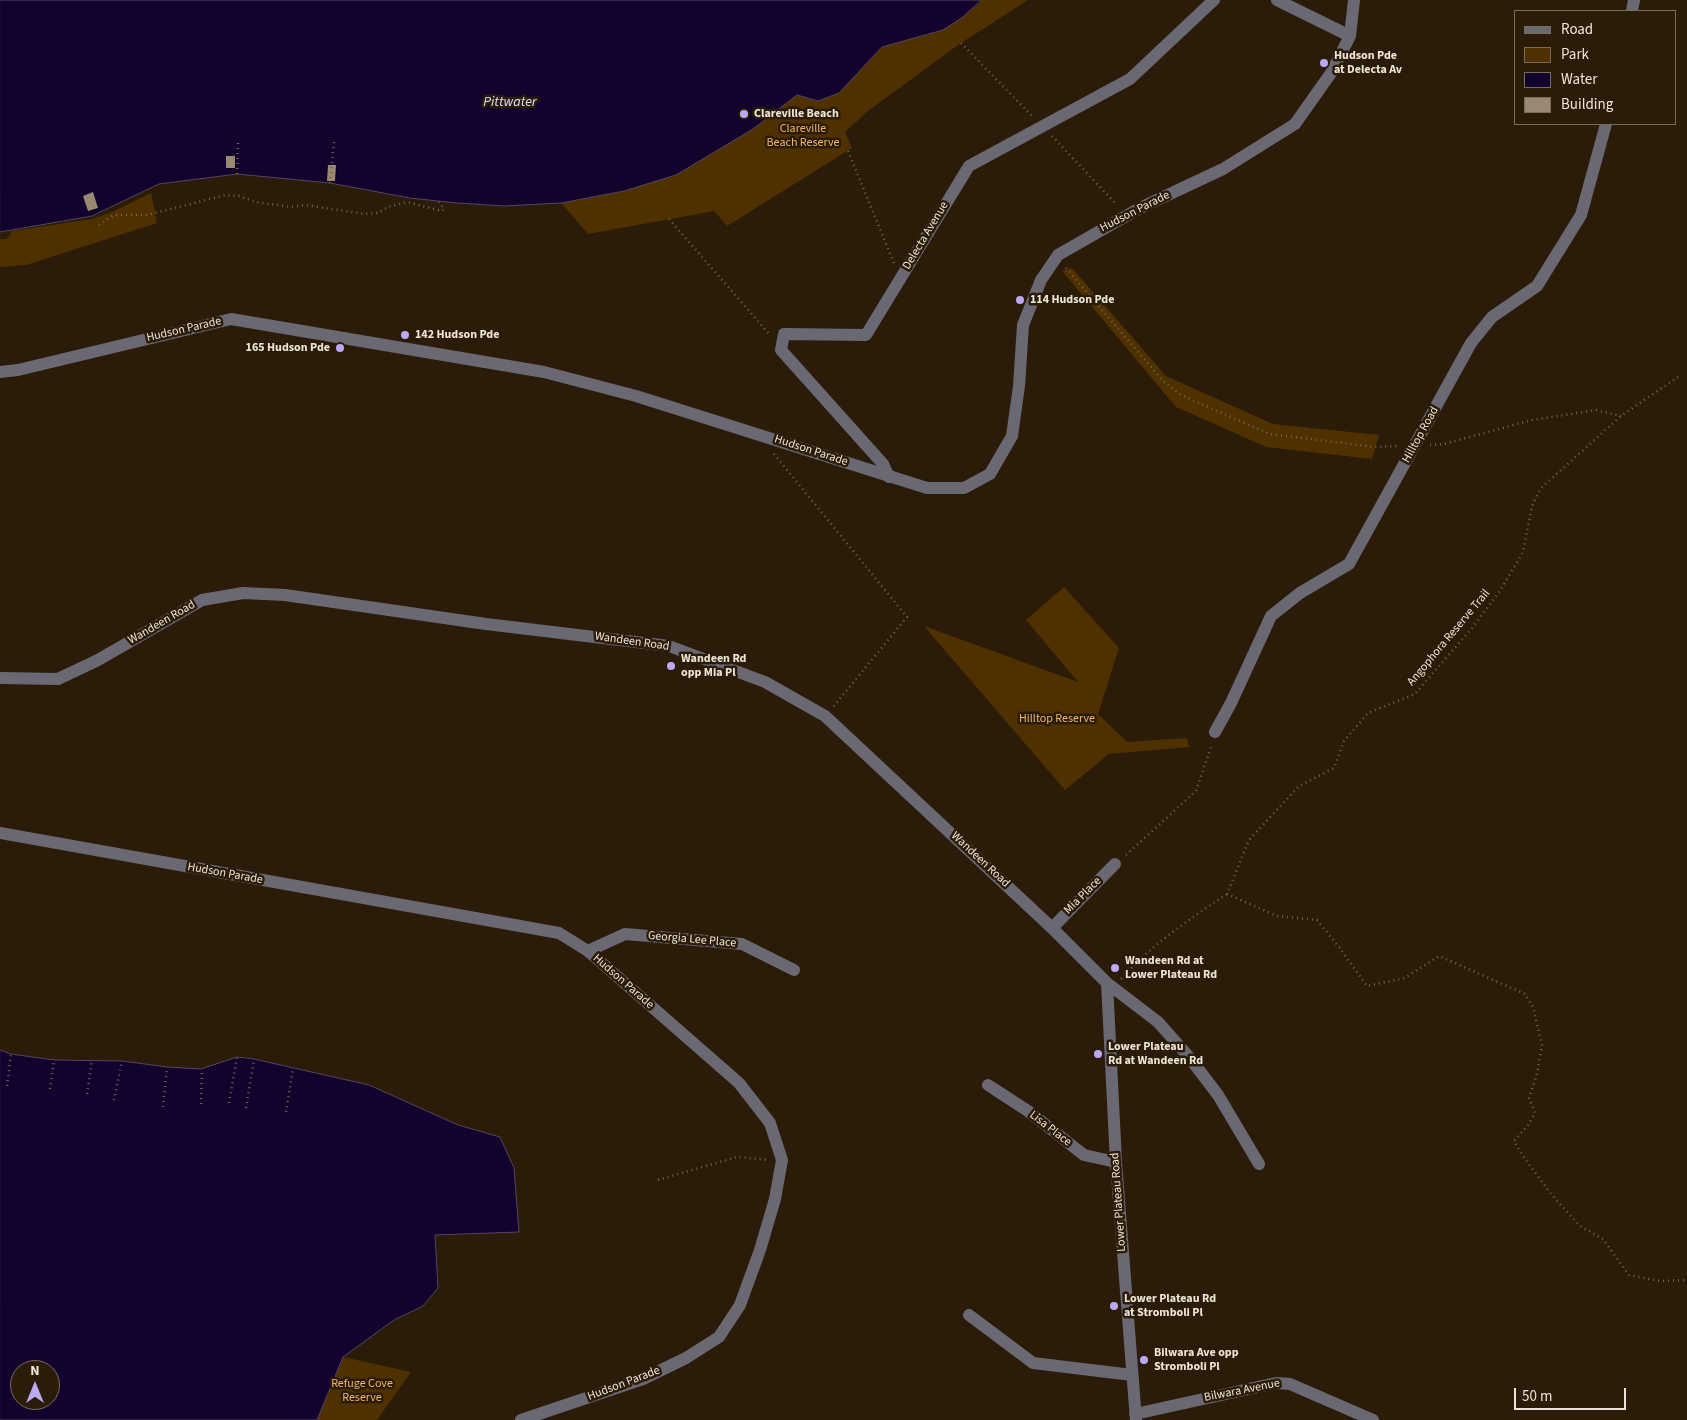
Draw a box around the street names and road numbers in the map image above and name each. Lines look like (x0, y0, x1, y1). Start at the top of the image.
street label: Hudson Parade (1098, 188, 1172, 236)
street label: Delecta Avenue (900, 199, 952, 273)
street label: Hudson Parade (145, 314, 223, 346)
street label: Hilltop Road (1400, 404, 1442, 466)
street label: Hudson Parade (772, 432, 850, 470)
street label: Angophora Reserve Trail (1404, 587, 1494, 689)
street label: Wandeen Road (126, 598, 198, 648)
street label: Wandeen Road (594, 630, 670, 654)
street label: Wandeen Road (948, 829, 1012, 891)
street label: Hudson Parade (186, 860, 264, 888)
street label: Mia Place (1061, 874, 1105, 918)
street label: Georgia Lee Place (647, 929, 737, 951)
street label: Hudson Parade (589, 952, 657, 1012)
street label: Lisa Place (1026, 1108, 1074, 1150)
street label: Lower Plateau Road (1108, 1152, 1130, 1252)
street label: Hudson Parade (586, 1364, 662, 1404)
street label: Bilwara Avenue (1203, 1377, 1281, 1405)

